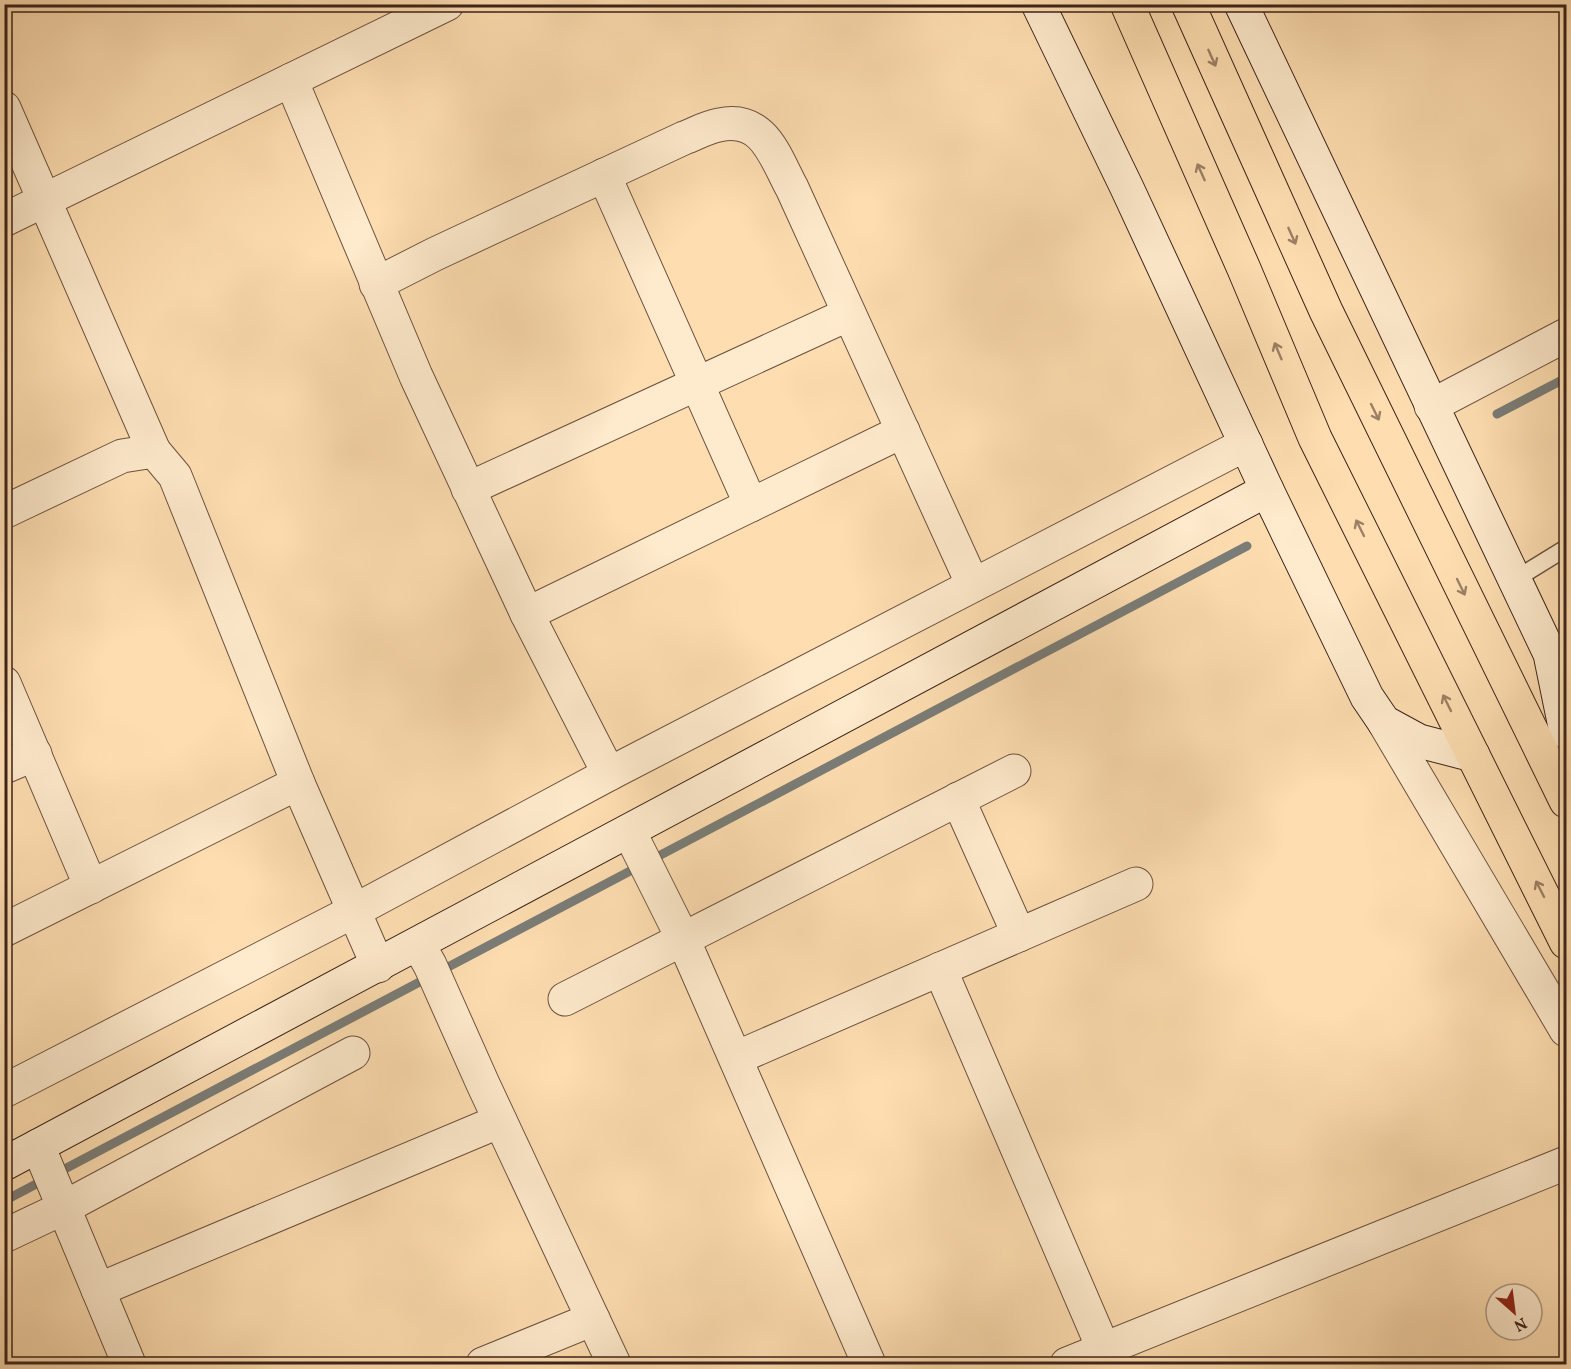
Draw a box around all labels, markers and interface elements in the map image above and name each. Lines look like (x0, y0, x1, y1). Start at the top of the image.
one-way arrow (1206, 48, 1218, 66)
one-way arrow (1195, 164, 1206, 182)
one-way arrow (1287, 226, 1298, 244)
one-way arrow (1272, 342, 1283, 360)
one-way arrow (1370, 402, 1382, 420)
one-way arrow (1354, 520, 1366, 537)
one-way arrow (1456, 577, 1468, 595)
one-way arrow (1441, 694, 1452, 712)
one-way arrow (1534, 881, 1546, 899)
north arrow (1484, 1282, 1544, 1342)
text: N (1509, 1311, 1530, 1336)

